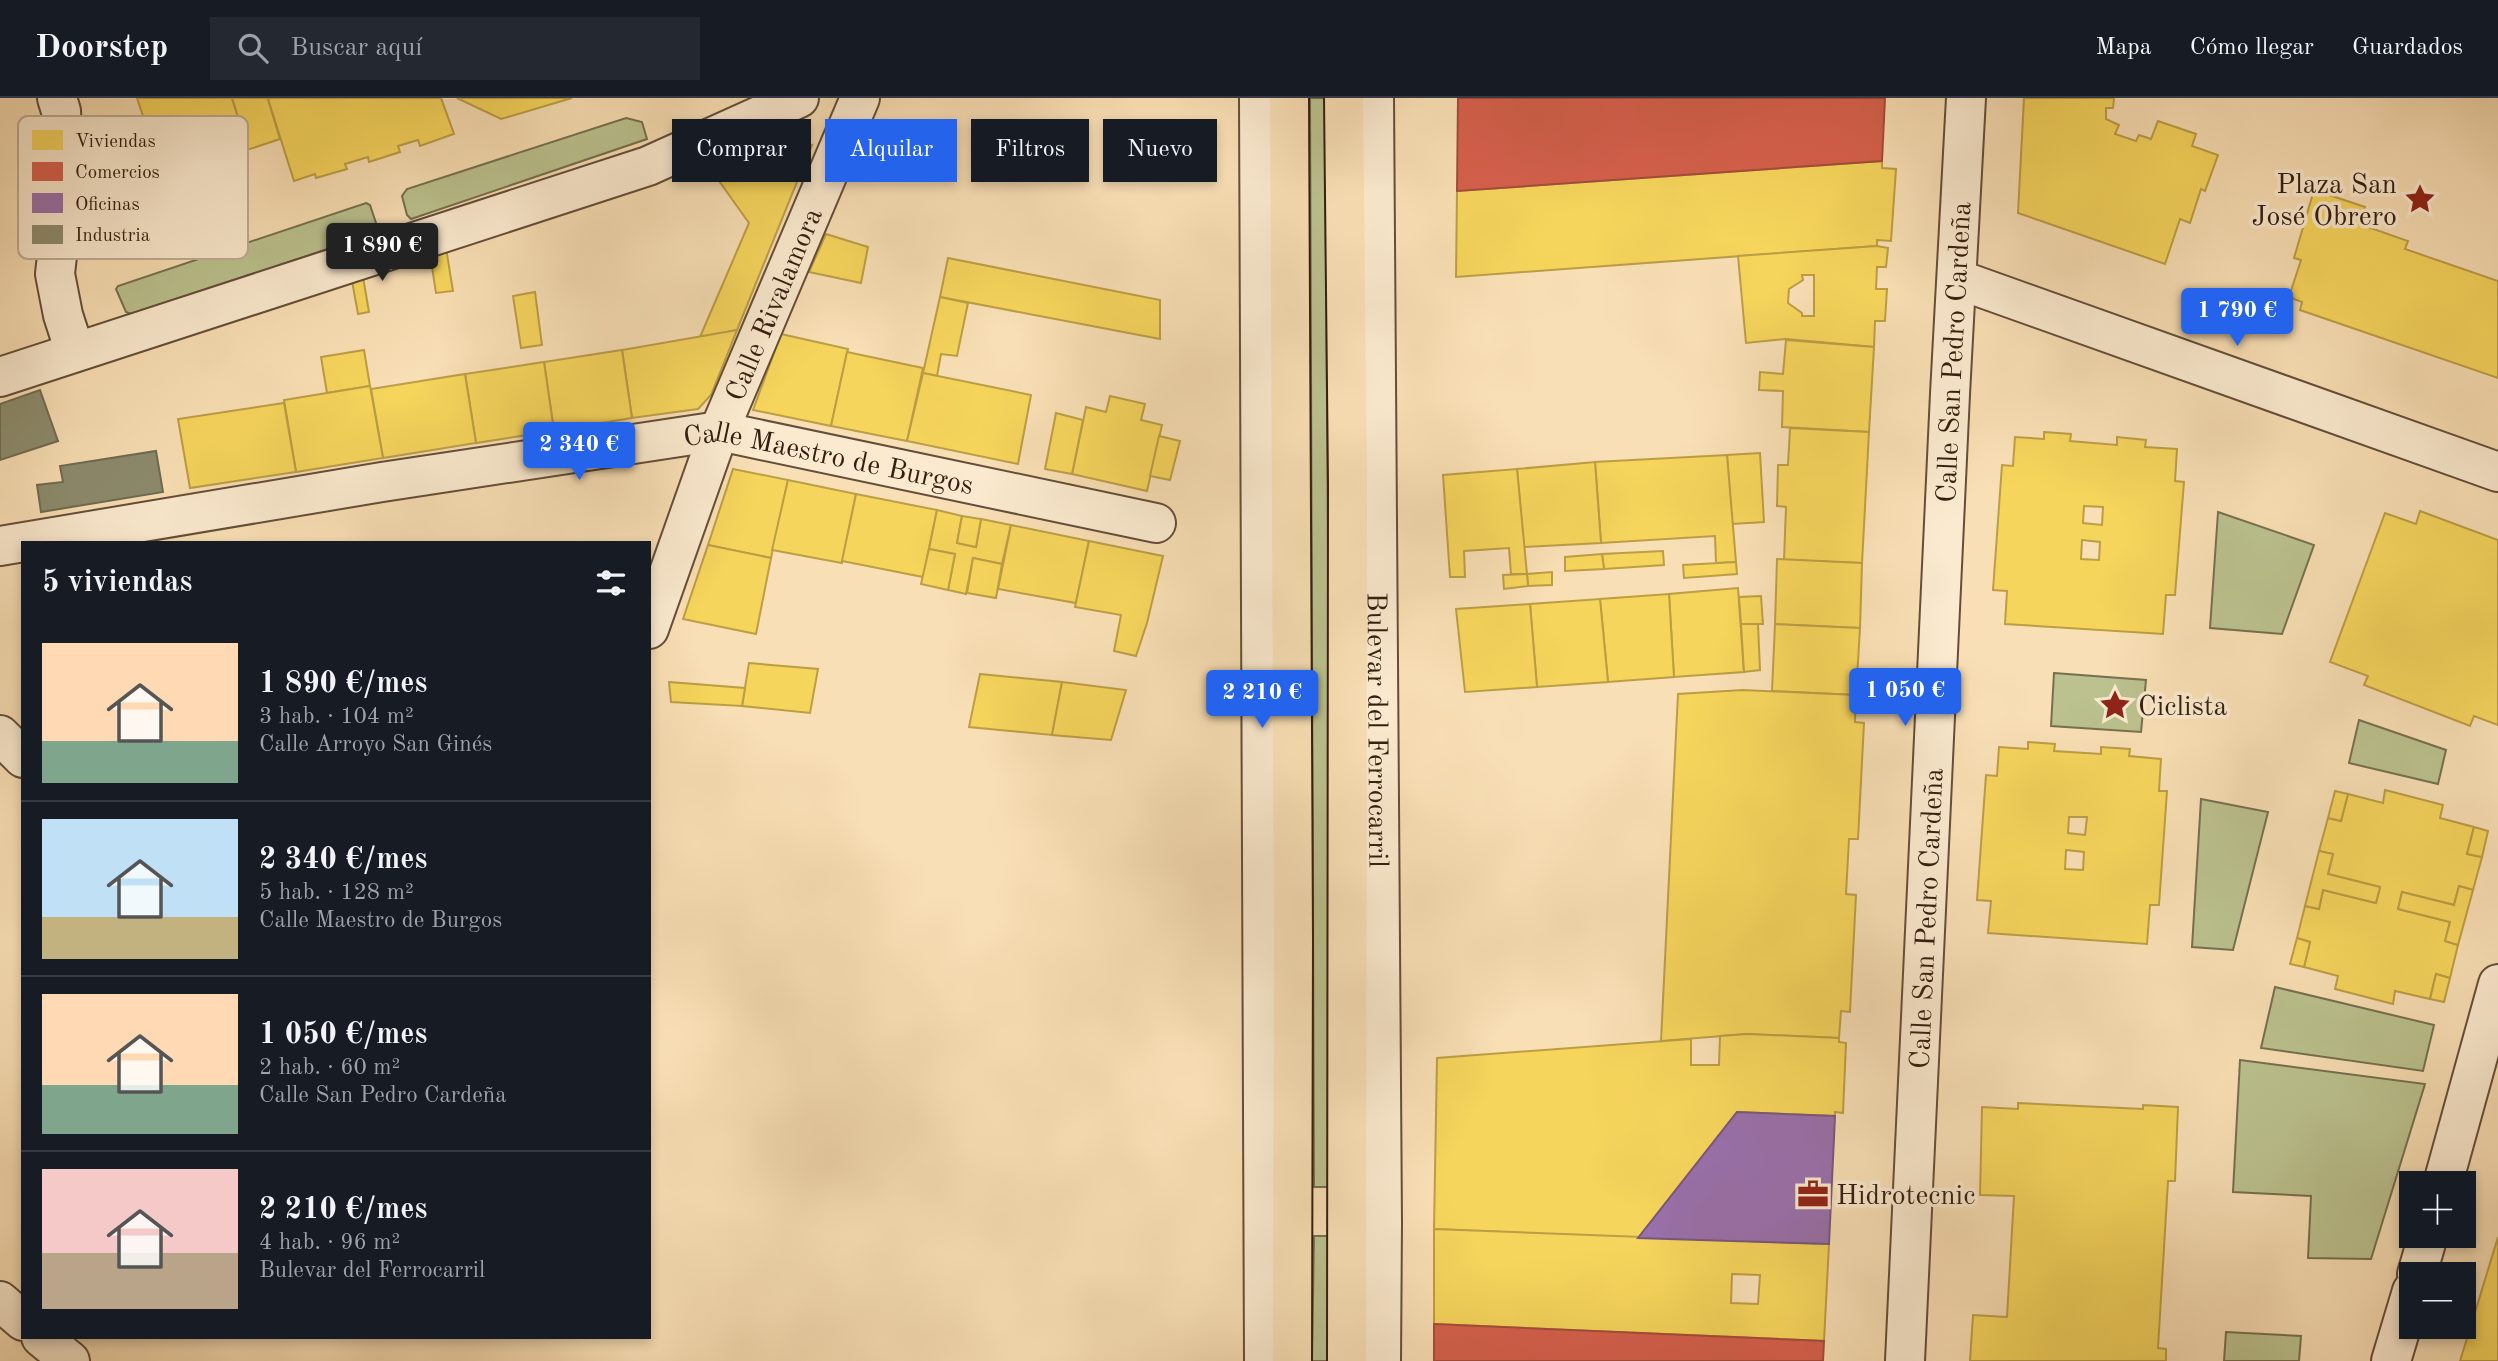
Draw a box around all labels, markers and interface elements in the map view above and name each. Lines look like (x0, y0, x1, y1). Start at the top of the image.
search box (210, 17, 700, 80)
icon: search (234, 29, 272, 67)
text: Doorstep (35, 32, 168, 65)
text: Buscar aquí (290, 35, 422, 61)
text: Mapa (2095, 36, 2152, 60)
text: Cómo llegar (2190, 36, 2314, 60)
text: Guardados (2352, 36, 2463, 60)
legend (18, 116, 248, 259)
chip: Comprar (672, 119, 811, 182)
chip: Alquilar (825, 119, 957, 182)
chip: Filtros (971, 119, 1089, 182)
chip: Nuevo (1103, 119, 1217, 182)
text: Viviendas (75, 133, 156, 152)
text: Comercios (75, 164, 160, 183)
place label: Plaza San José Obrero (2251, 172, 2397, 232)
place icon: Plaza San José Obrero (2403, 182, 2437, 216)
text: Oficinas (75, 196, 140, 215)
street label: Calle San Pedro Cardeña (1934, 201, 1977, 504)
street label: Calle Rivalamora (722, 204, 829, 406)
pin: 1 890 € (317, 223, 447, 283)
text: Industria (75, 227, 151, 246)
text: 1 890 € (342, 234, 422, 257)
pin: 1 790 € (2172, 288, 2302, 348)
text: 1 790 € (2197, 299, 2277, 322)
street label: Calle Maestro de Burgos (682, 419, 976, 501)
pin: 2 340 € (514, 422, 644, 482)
text: 2 340 € (539, 433, 619, 456)
icon: filters (592, 564, 630, 602)
text: 5 viviendas (42, 568, 192, 598)
street label: Bulevar del Ferrocarril (1361, 592, 1390, 868)
pin: 1 050 € (1840, 668, 1970, 728)
text: 1 890 €/mes (259, 669, 427, 699)
pin: 2 210 € (1197, 670, 1327, 730)
icon: home (98, 671, 182, 755)
text: 1 050 € (1865, 679, 1945, 702)
text: 2 210 € (1222, 681, 1302, 704)
place icon: Ciclista (2098, 688, 2132, 722)
place label: Ciclista (2138, 694, 2228, 722)
text: 3 hab. · 104 m² (259, 705, 414, 728)
text: Calle Arroyo San Ginés (259, 733, 492, 756)
street label: Calle San Pedro Cardeña (1908, 767, 1950, 1070)
text: 2 340 €/mes (259, 845, 427, 875)
icon: home (98, 847, 182, 931)
text: 5 hab. · 128 m² (259, 881, 414, 904)
text: Calle Maestro de Burgos (259, 909, 502, 932)
text: 1 050 €/mes (259, 1020, 427, 1050)
icon: home (98, 1022, 182, 1106)
text: 2 hab. · 60 m² (259, 1056, 400, 1079)
text: Calle San Pedro Cardeña (259, 1084, 507, 1107)
map controls (2399, 1171, 2476, 1339)
button: + (2399, 1171, 2476, 1248)
office icon: Hidrotecnic (1796, 1177, 1830, 1211)
place label: Hidrotecnic (1836, 1183, 1975, 1211)
text: 2 210 €/mes (259, 1195, 427, 1225)
icon: home (98, 1197, 182, 1281)
text: 4 hab. · 96 m² (259, 1231, 400, 1254)
text: Bulevar del Ferrocarril (259, 1259, 485, 1282)
button: − (2399, 1262, 2476, 1339)

